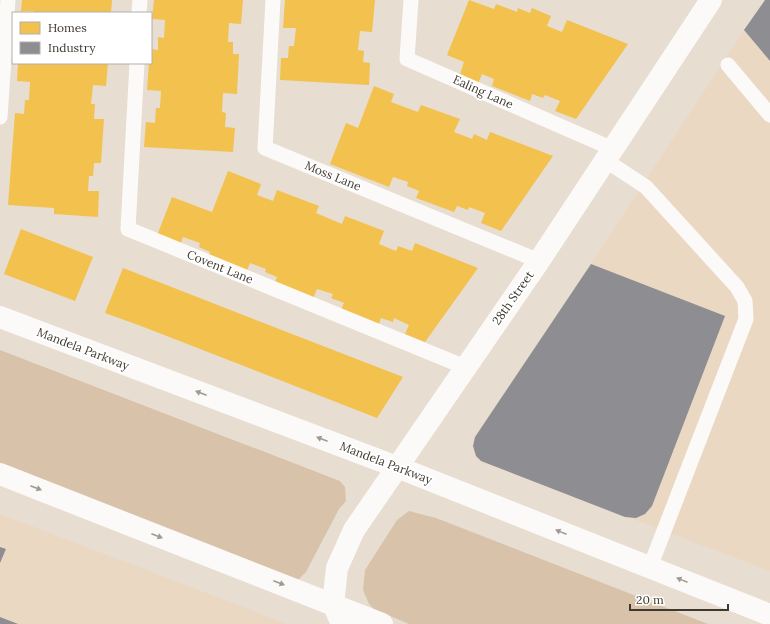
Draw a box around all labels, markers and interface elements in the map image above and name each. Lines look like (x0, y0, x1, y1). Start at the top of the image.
legend (12, 12, 152, 64)
text: Homes (48, 20, 87, 35)
text: Industry (48, 40, 96, 55)
street label: Ealing Lane (451, 72, 516, 112)
street label: Moss Lane (303, 157, 364, 194)
street label: Covent Lane (185, 246, 256, 287)
street label: 28th Street (489, 268, 537, 327)
street label: Mandela Parkway (35, 324, 132, 373)
one-way arrow (194, 389, 206, 395)
one-way arrow (316, 435, 328, 441)
street label: Mandela Parkway (338, 438, 435, 487)
one-way arrow (31, 486, 43, 492)
one-way arrow (554, 528, 566, 534)
one-way arrow (152, 533, 164, 539)
one-way arrow (675, 576, 687, 582)
one-way arrow (273, 580, 285, 586)
scale bar (630, 586, 728, 612)
text: 20 m (636, 592, 664, 607)

